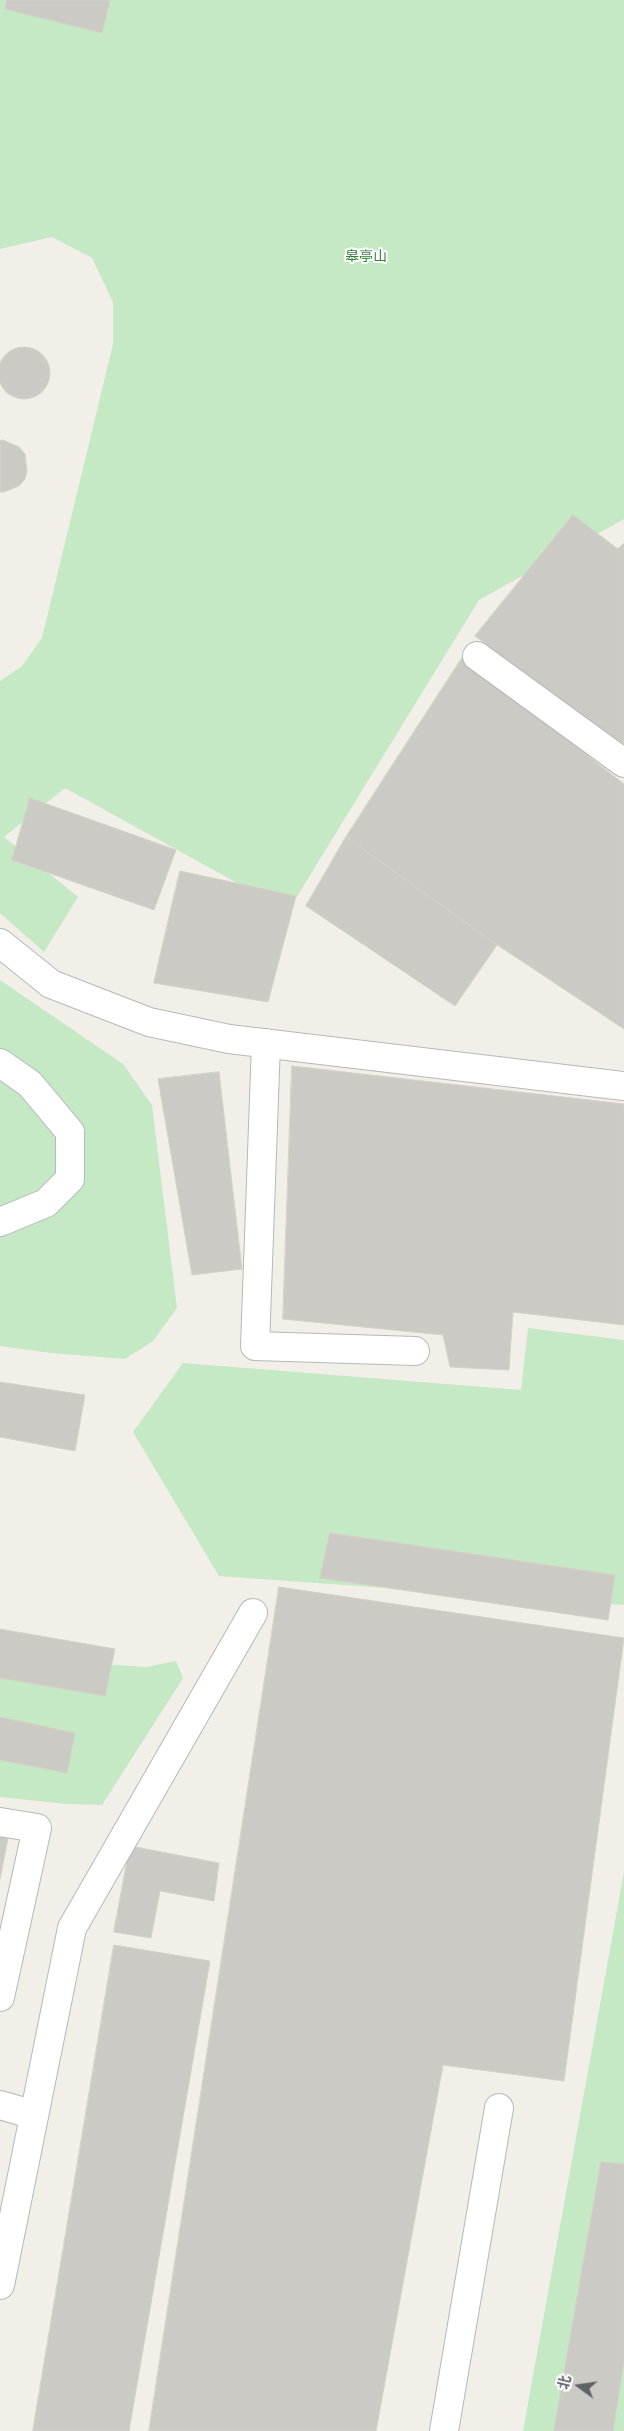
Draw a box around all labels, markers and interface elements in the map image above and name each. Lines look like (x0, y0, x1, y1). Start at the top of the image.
park label: 皋亭山 (345, 250, 387, 266)
north arrow (554, 2361, 604, 2411)
text: 北 (552, 2373, 576, 2392)

